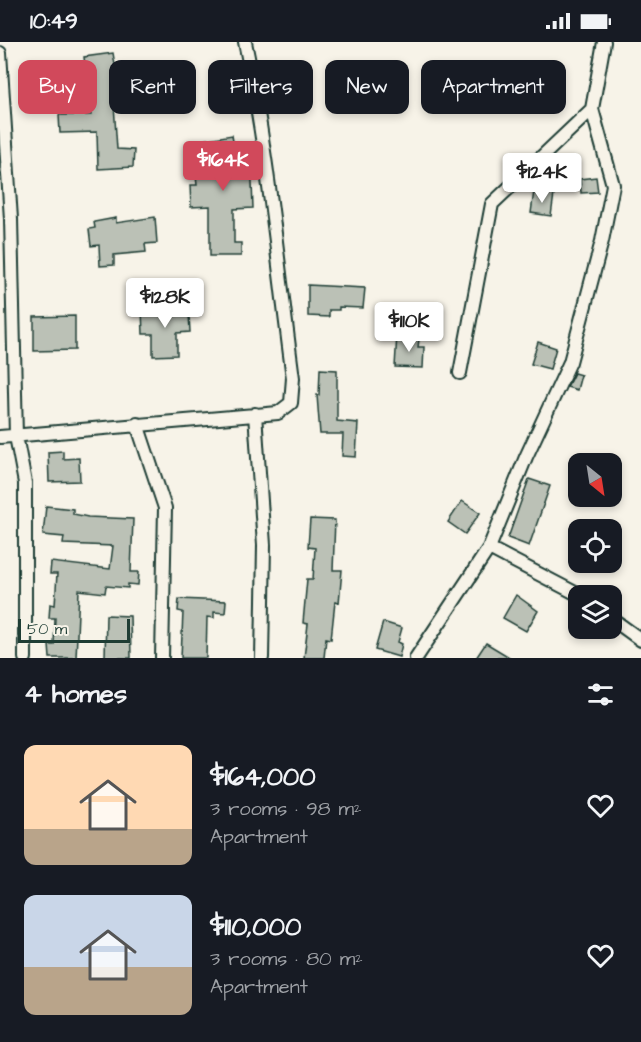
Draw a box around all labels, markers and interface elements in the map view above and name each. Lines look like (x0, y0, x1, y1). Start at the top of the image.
text: 10:49 (30, 6, 78, 37)
chip: Buy (18, 60, 97, 114)
chip: Rent (109, 60, 196, 114)
chip: Filters (208, 60, 313, 114)
chip: New (325, 60, 409, 114)
chip: Apartment (421, 60, 566, 114)
pin: $164K (181, 141, 265, 192)
text: $164K (197, 146, 249, 174)
pin: $124K (500, 153, 584, 204)
text: $124K (517, 158, 567, 186)
pin: $128K (123, 278, 207, 329)
text: $128K (140, 283, 190, 311)
pin: $110K (367, 302, 451, 353)
text: $110K (389, 307, 429, 335)
north arrow (568, 453, 622, 507)
map controls (568, 453, 622, 639)
button: locate (568, 519, 622, 573)
button: layers (568, 585, 622, 639)
scale bar (18, 616, 130, 644)
text: 50 m (27, 618, 67, 640)
text: 4 homes (24, 676, 127, 712)
icon: filters (584, 678, 617, 711)
text: $164,000 (210, 759, 316, 795)
icon: home (72, 769, 144, 841)
icon: heart (584, 789, 617, 822)
text: 3 rooms · 98 m² (210, 795, 362, 823)
text: Apartment (210, 823, 308, 851)
text: $110,000 (210, 909, 301, 945)
icon: home (72, 919, 144, 991)
icon: heart (584, 939, 617, 972)
text: 3 rooms · 80 m² (210, 945, 363, 973)
text: Apartment (210, 973, 308, 1001)

